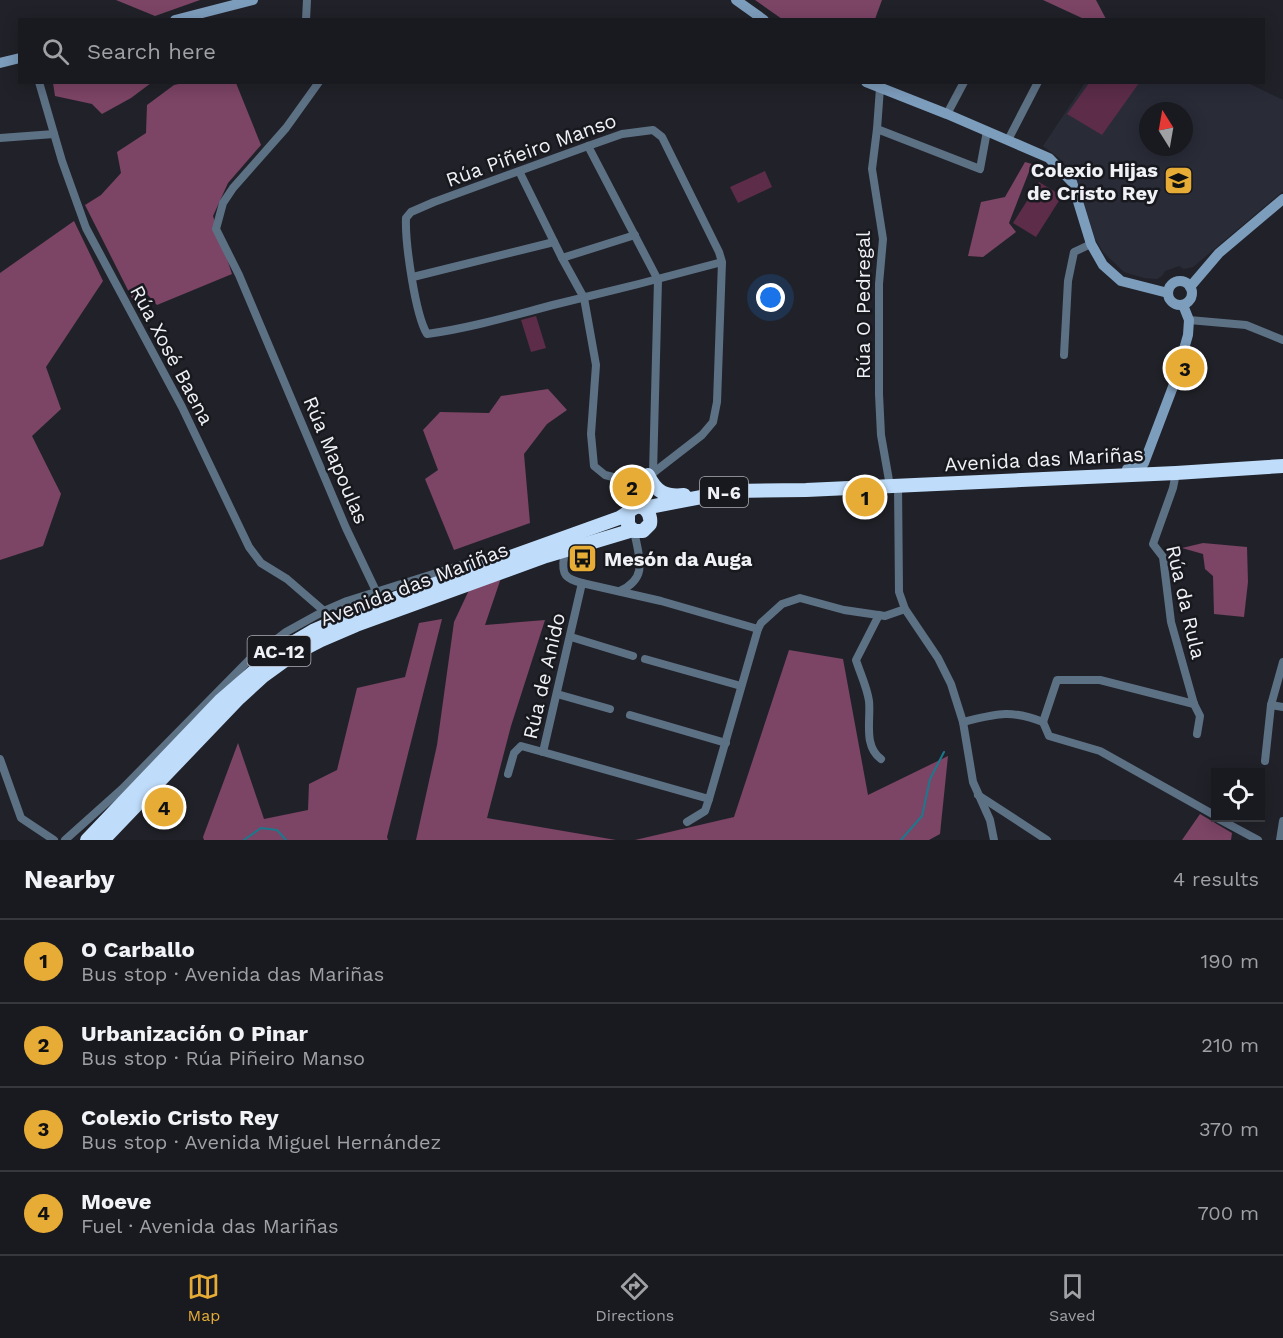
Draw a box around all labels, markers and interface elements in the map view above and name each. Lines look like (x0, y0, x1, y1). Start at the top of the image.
search box (18, 18, 1265, 84)
icon: search (39, 35, 72, 68)
text: Search here (87, 39, 216, 64)
north arrow (1139, 102, 1193, 156)
street label: Rúa Piñeiro Manso (442, 108, 620, 192)
place label: Colexio Hijas de Cristo Rey (1027, 158, 1159, 205)
school or university icon: Colexio Hijas de Cristo Rey (1163, 165, 1195, 197)
street label: Rúa O Pedregal (851, 231, 875, 379)
street label: Rúa Xosé Baena (125, 281, 219, 429)
your location (756, 283, 785, 312)
pin: 3 (1166, 346, 1204, 391)
street label: Rúa Mapoulas (298, 393, 374, 527)
street label: Avenida das Mariñas (944, 442, 1144, 476)
pin: 2 (612, 464, 652, 510)
pin: 1 (846, 474, 884, 520)
road number: N-6 (700, 477, 748, 507)
street label: Avenida das Mariñas (317, 537, 511, 631)
bus stop icon: Mesón da Auga (567, 543, 599, 575)
street label: Rúa da Rula (1161, 543, 1211, 661)
place label: Mesón da Auga (604, 547, 753, 571)
street label: Rúa de Anido (518, 611, 570, 741)
road number: AC-12 (248, 636, 310, 666)
map controls (1211, 768, 1265, 822)
button: locate (1211, 768, 1265, 822)
pin: 4 (144, 784, 184, 830)
text: Nearby (24, 864, 115, 894)
text: 4 results (1173, 867, 1259, 891)
text: O Carballo (81, 937, 195, 962)
text: 1 (39, 949, 48, 973)
text: 190 m (1201, 949, 1259, 973)
text: Bus stop · Avenida das Mariñas (81, 962, 384, 986)
text: Urbanización O Pinar (81, 1021, 308, 1046)
text: 2 (38, 1033, 49, 1057)
text: 210 m (1201, 1033, 1259, 1057)
text: Bus stop · Rúa Piñeiro Manso (81, 1046, 365, 1070)
text: Colexio Cristo Rey (81, 1105, 279, 1130)
text: 3 (38, 1117, 49, 1141)
text: 370 m (1199, 1117, 1259, 1141)
text: Bus stop · Avenida Miguel Hernández (81, 1130, 441, 1154)
text: Moeve (81, 1189, 151, 1214)
text: 4 (37, 1201, 50, 1225)
text: 700 m (1197, 1201, 1259, 1225)
text: Fuel · Avenida das Mariñas (81, 1214, 339, 1238)
tab: Map (187, 1270, 220, 1325)
tab: Directions (595, 1270, 674, 1325)
tab: Saved (1049, 1270, 1096, 1325)

